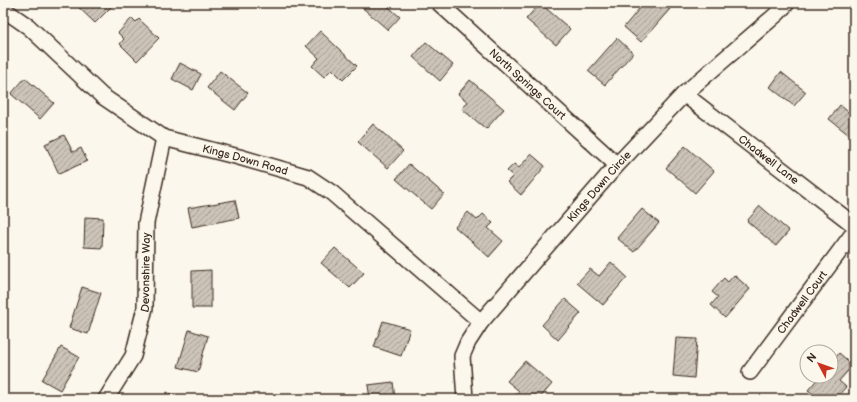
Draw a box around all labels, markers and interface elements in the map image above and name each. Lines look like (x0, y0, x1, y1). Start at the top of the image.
street label: North Springs Court (487, 46, 569, 122)
street label: Chadwell Lane (736, 132, 802, 187)
street label: Kings Down Road (201, 142, 289, 177)
street label: Kings Down Circle (564, 148, 634, 224)
street label: Devonshire Way (138, 232, 152, 313)
street label: Chadwell Court (774, 268, 830, 336)
north arrow (799, 344, 839, 384)
text: N (804, 350, 819, 365)

